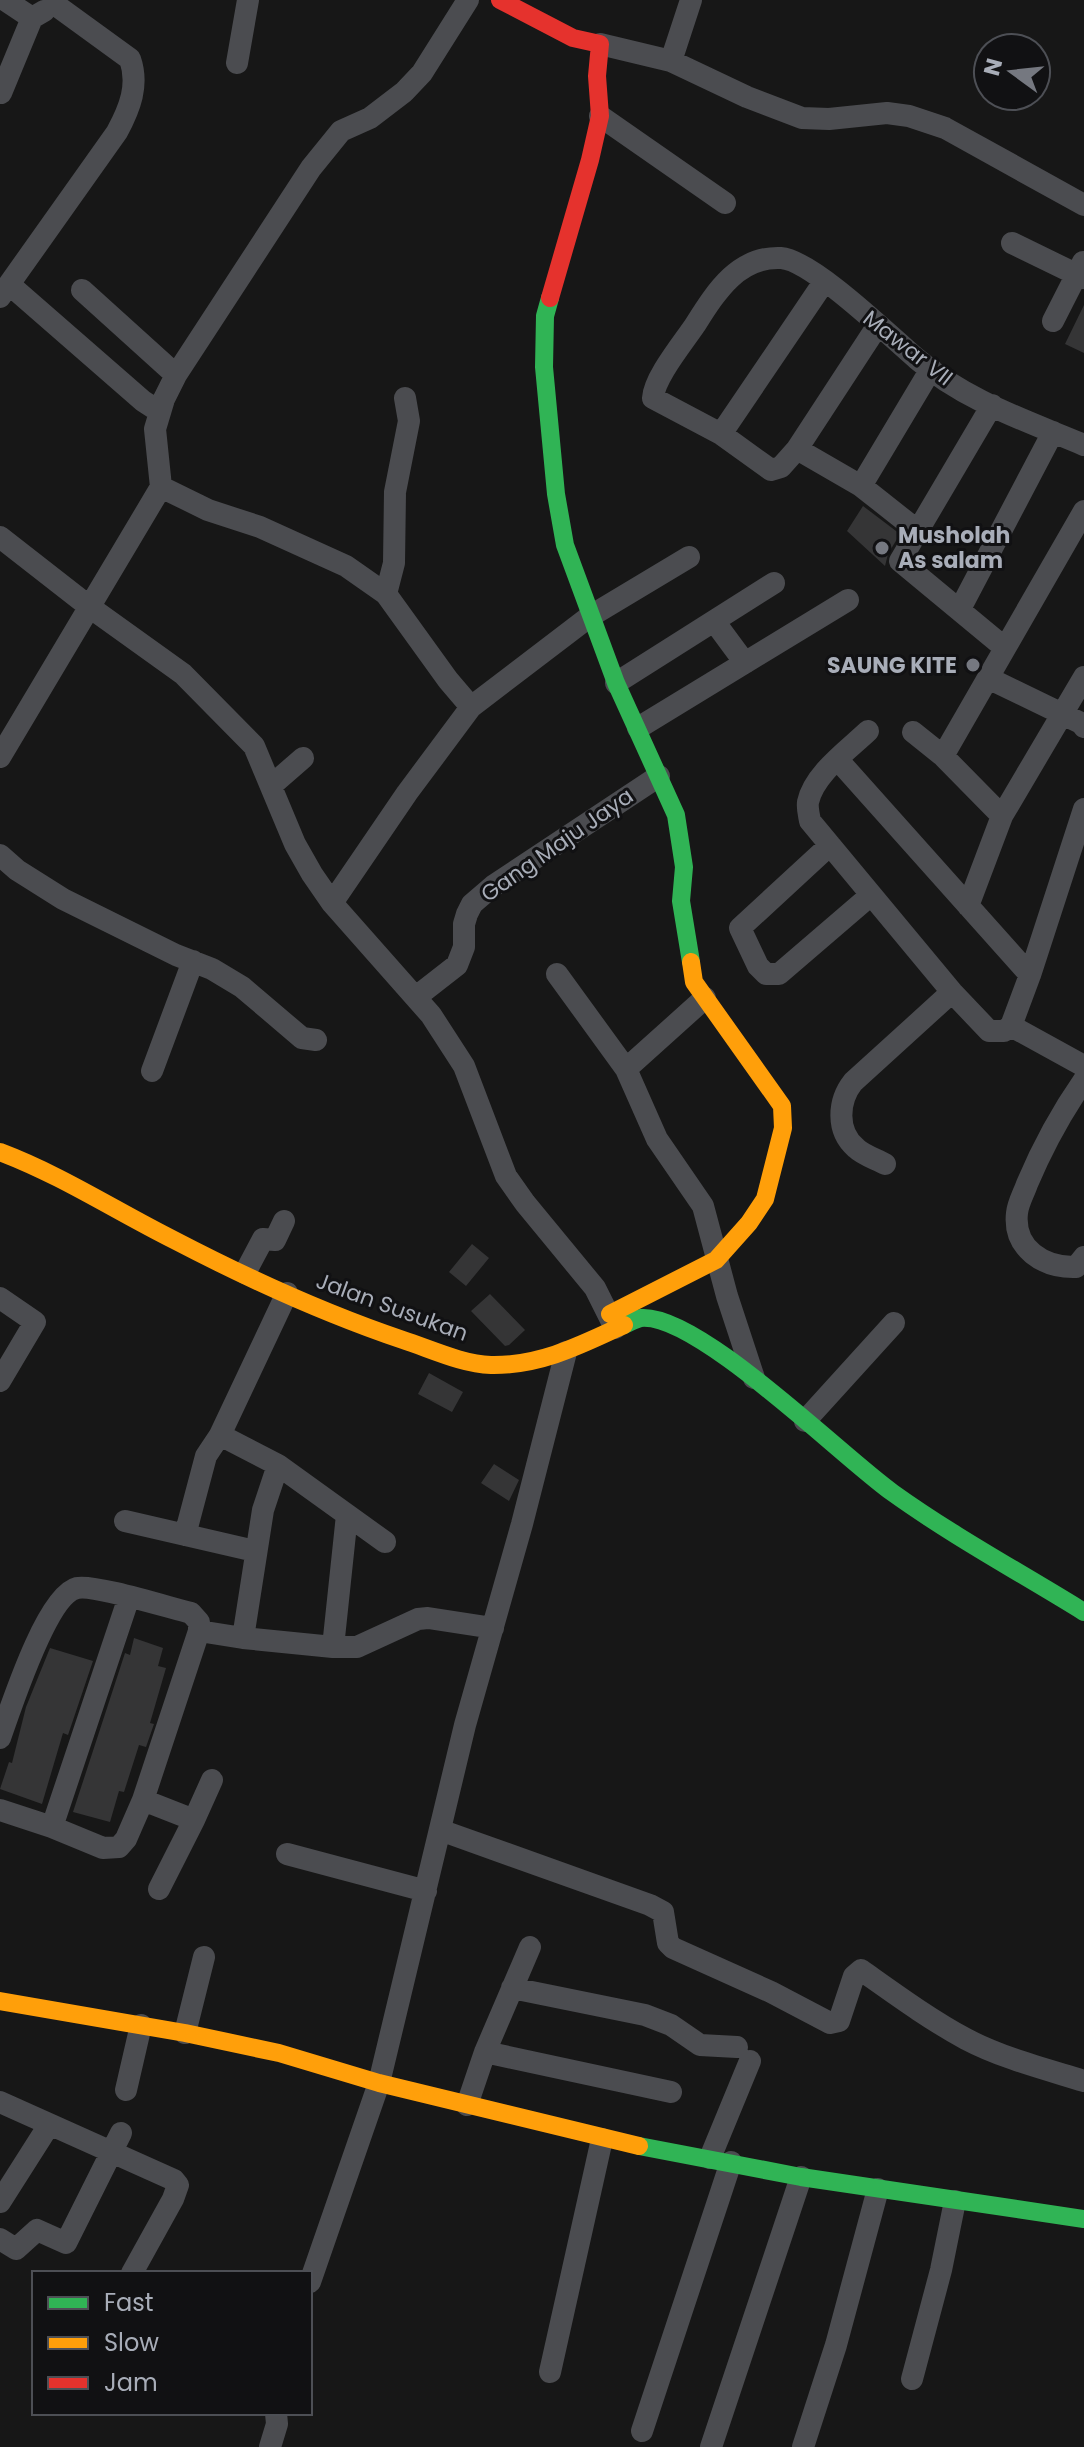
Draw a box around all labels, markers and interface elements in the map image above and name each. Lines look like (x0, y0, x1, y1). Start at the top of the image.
north arrow (972, 32, 1052, 112)
text: N (976, 55, 1010, 79)
street label: Mawar VII (856, 303, 960, 393)
place label: Musholah As salam (898, 520, 1010, 576)
marker: Musholah As salam (873, 539, 891, 557)
place label: SAUNG KITE (827, 650, 957, 681)
marker: SAUNG KITE (964, 656, 982, 674)
street label: Gang Maju Jaya (474, 781, 640, 909)
street label: Jalan Susukan (312, 1265, 472, 1349)
legend (32, 2271, 312, 2415)
text: Fast (104, 2286, 154, 2319)
text: Slow (104, 2326, 159, 2359)
text: Jam (104, 2366, 158, 2399)

